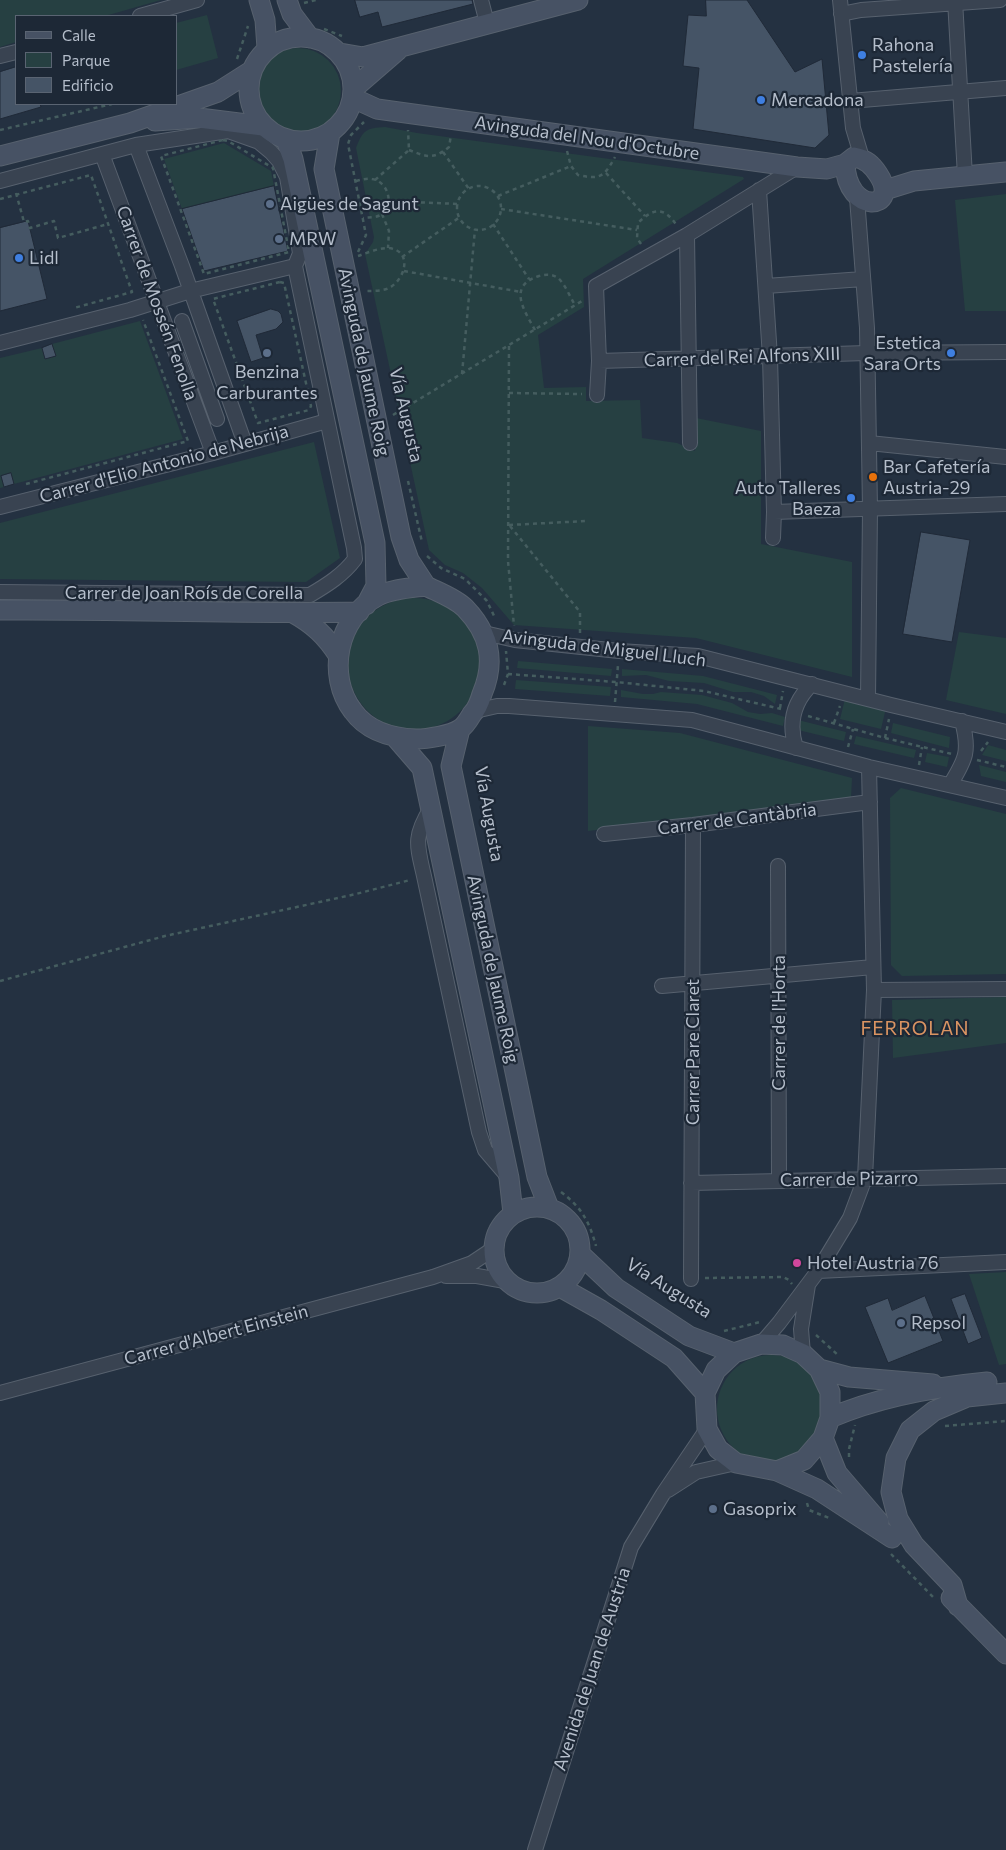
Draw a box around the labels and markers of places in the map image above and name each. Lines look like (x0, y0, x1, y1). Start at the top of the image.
place label: Rahona Pastelería (872, 34, 953, 76)
marker: Rahona Pastelería (856, 49, 868, 61)
place label: Mercadona (771, 89, 864, 111)
marker: Mercadona (755, 94, 767, 106)
place label: Aigües de Sagunt (280, 193, 419, 215)
marker: Aigües de Sagunt (264, 198, 276, 210)
place label: MRW (289, 228, 336, 250)
marker: MRW (273, 233, 285, 245)
place label: Lidl (29, 247, 59, 269)
marker: Lidl (13, 252, 25, 264)
place label: Estetica Sara Orts (864, 332, 941, 374)
marker: Benzina Carburantes (261, 347, 273, 359)
marker: Estetica Sara Orts (945, 347, 957, 359)
place label: Benzina Carburantes (216, 361, 318, 404)
place label: Bar Cafetería Austria-29 (883, 456, 990, 498)
marker: Bar Cafetería Austria-29 (867, 471, 879, 483)
place label: Auto Talleres Baeza (735, 477, 841, 520)
marker: Auto Talleres Baeza (845, 492, 857, 504)
place label: Hotel Austria 76 (807, 1252, 939, 1274)
marker: Hotel Austria 76 (791, 1257, 803, 1269)
place label: Repsol (911, 1312, 966, 1334)
marker: Repsol (895, 1317, 907, 1329)
place label: Gasoprix (723, 1498, 797, 1520)
marker: Gasoprix (707, 1503, 719, 1515)

